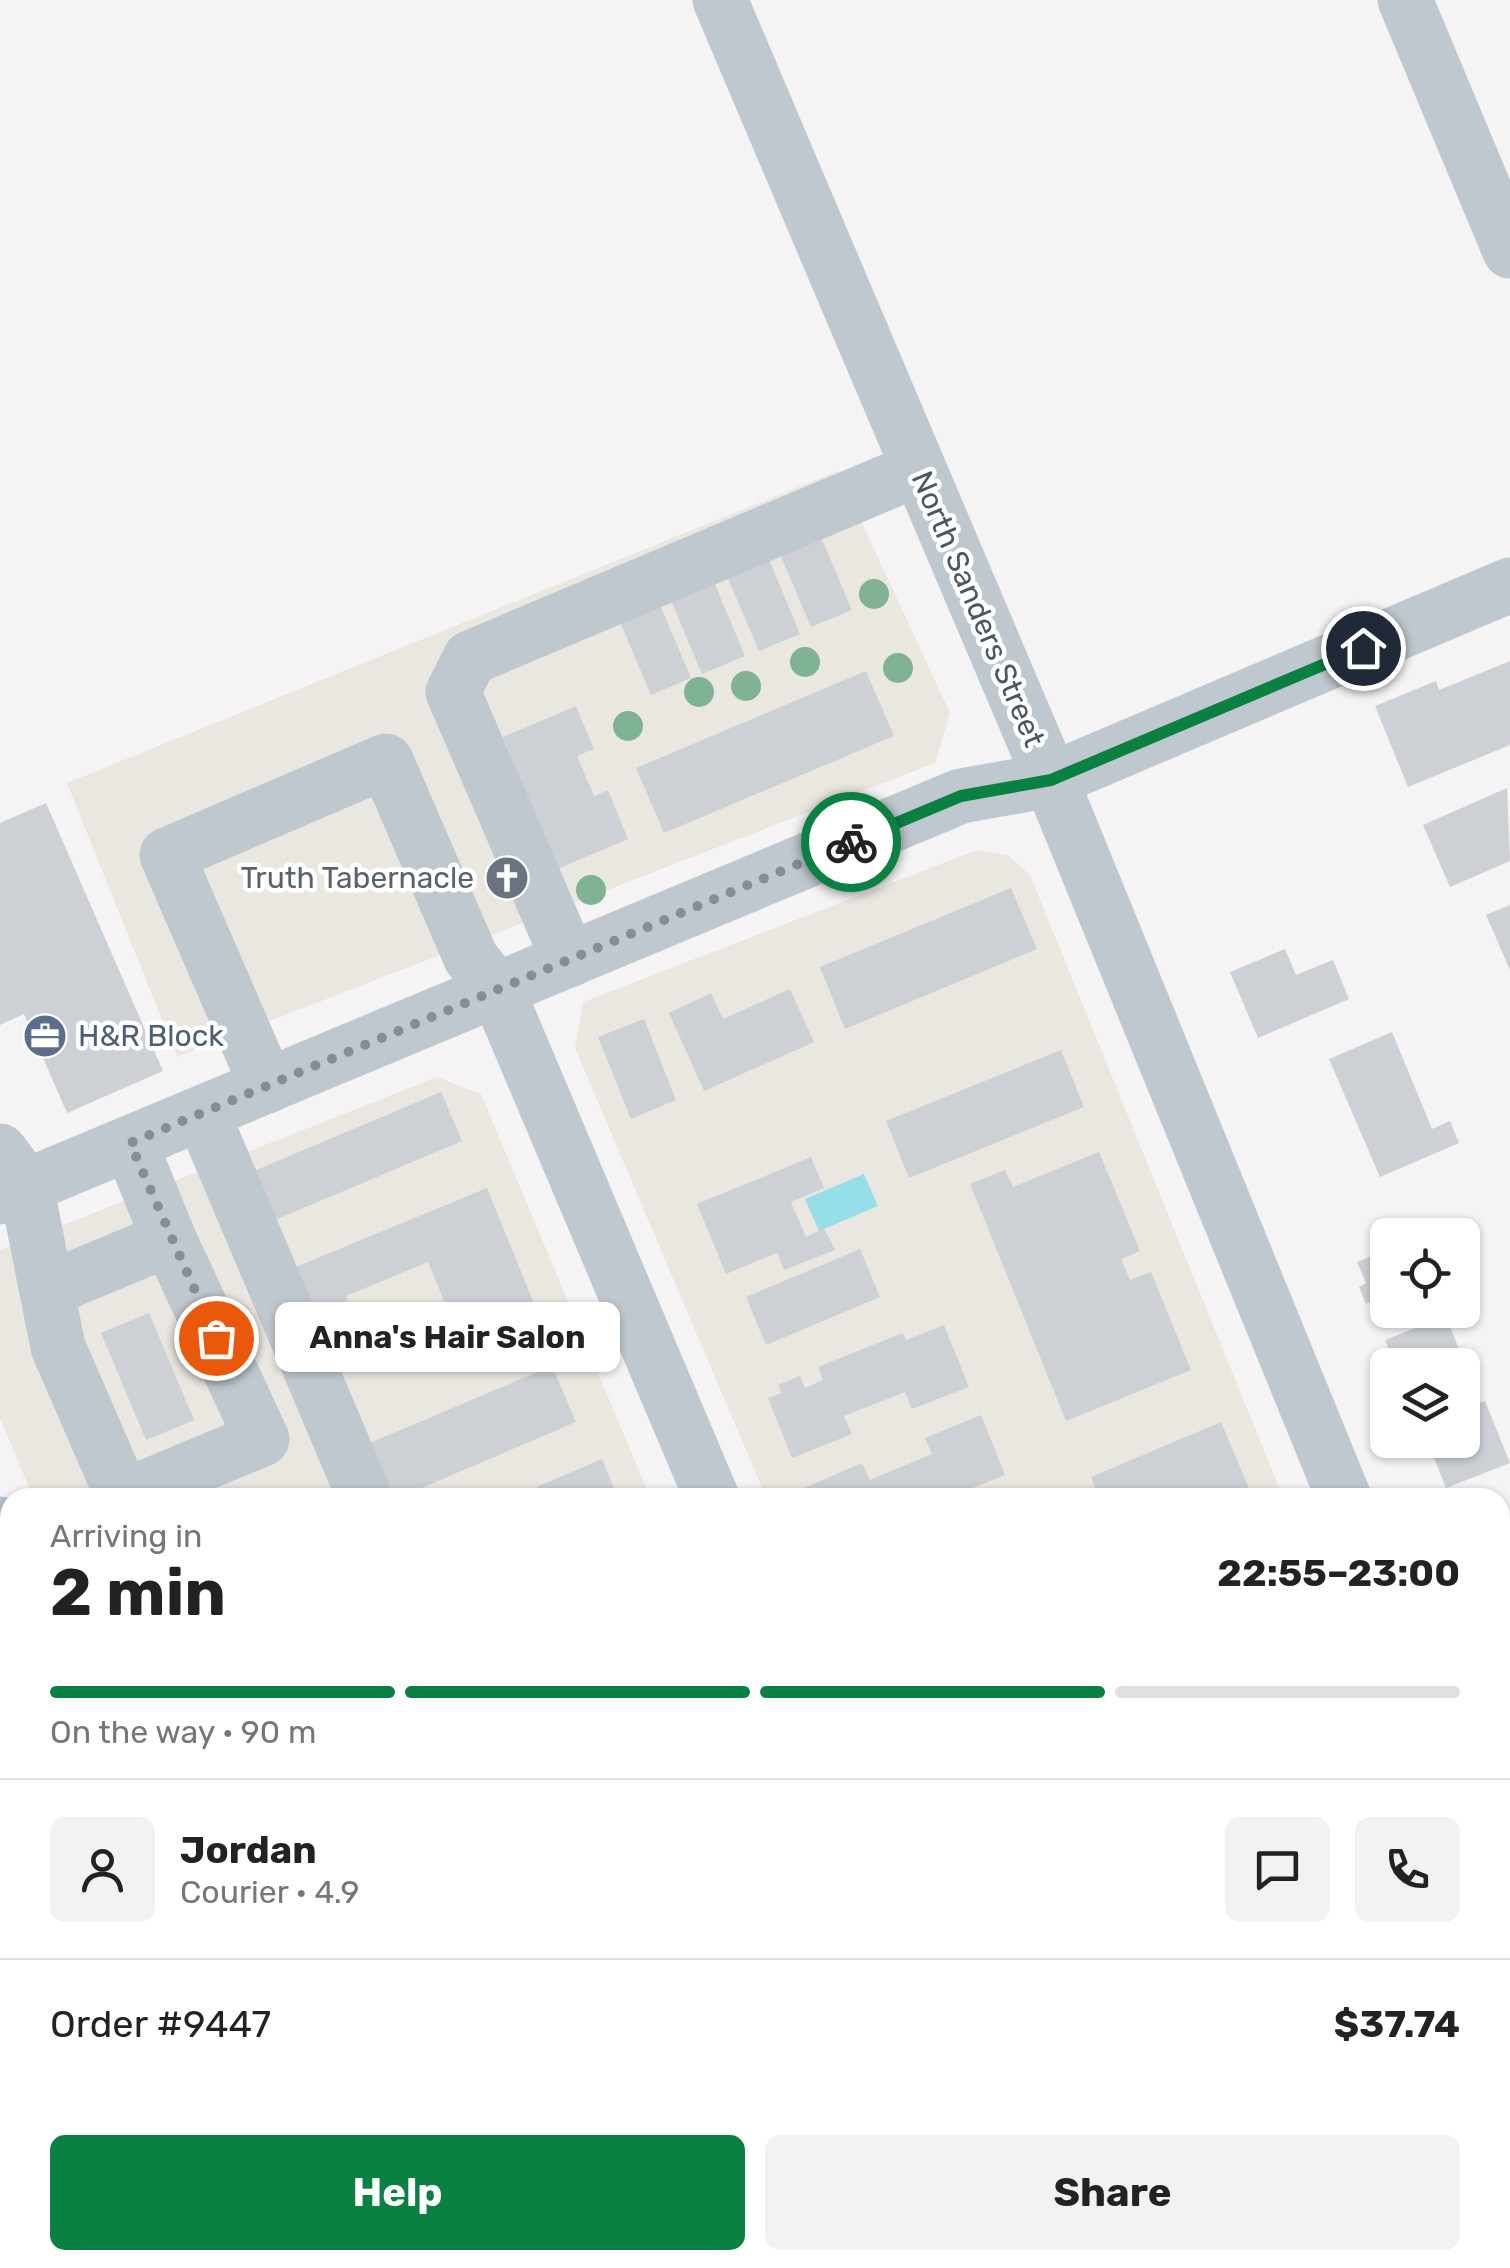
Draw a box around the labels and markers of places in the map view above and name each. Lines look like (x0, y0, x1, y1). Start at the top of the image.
pin (1321, 606, 1406, 691)
church icon: Truth Tabernacle (484, 855, 530, 901)
place label: Truth Tabernacle (240, 860, 474, 896)
office icon: H&R Block (22, 1013, 68, 1059)
place label: H&R Block (78, 1018, 224, 1054)
pin (174, 1296, 259, 1381)
callout: Anna's Hair Salon (276, 1303, 621, 1373)

